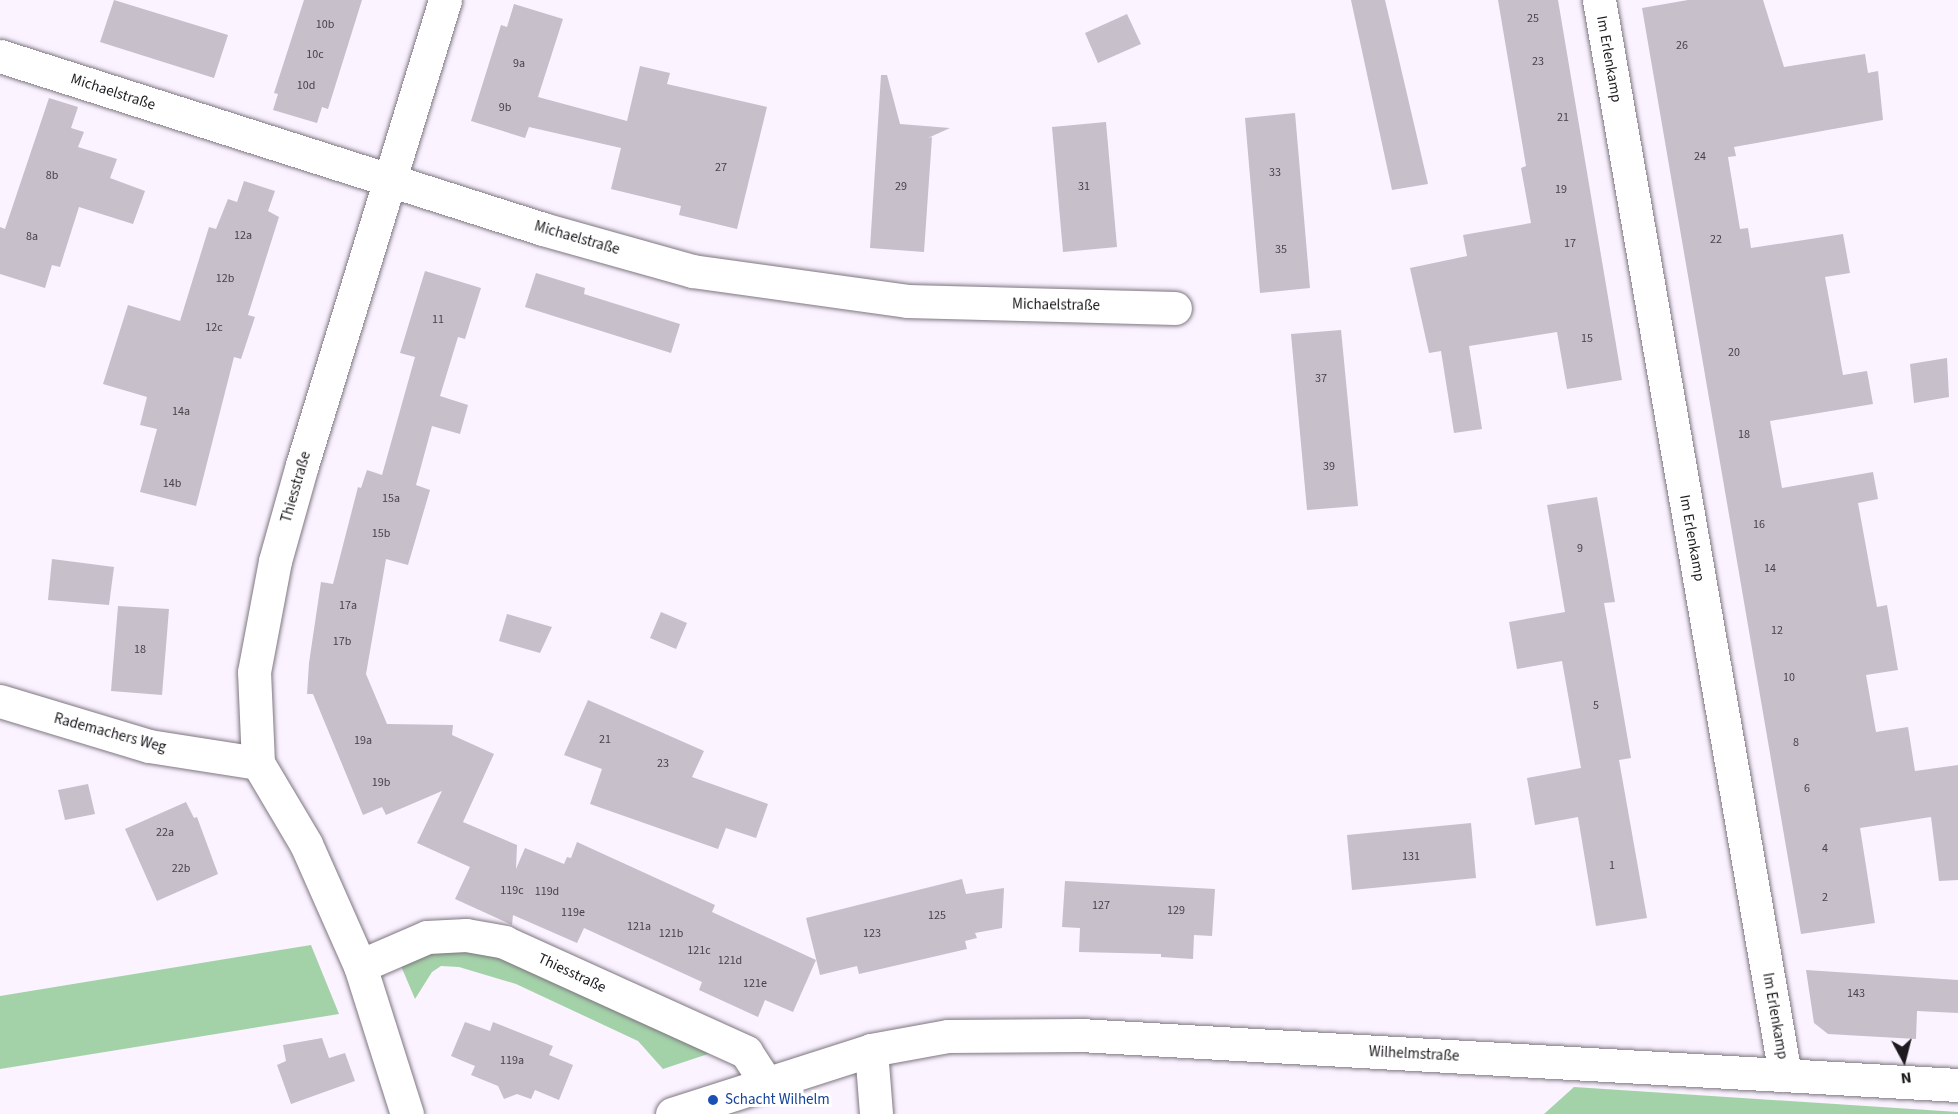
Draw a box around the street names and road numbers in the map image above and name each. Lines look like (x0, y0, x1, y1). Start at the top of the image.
street label: Im Erlenkamp (1593, 14, 1625, 104)
street label: Michaelstraße (68, 70, 158, 114)
street label: Michaelstraße (532, 217, 622, 259)
street label: Michaelstraße (1012, 295, 1100, 315)
street label: Thiesstraße (277, 449, 315, 525)
street label: Im Erlenkamp (1676, 493, 1708, 583)
street label: Rademachers Weg (52, 709, 168, 757)
street label: Thiesstraße (535, 949, 609, 997)
street label: Im Erlenkamp (1759, 971, 1791, 1061)
street label: Wilhelmstraße (1368, 1043, 1460, 1065)

